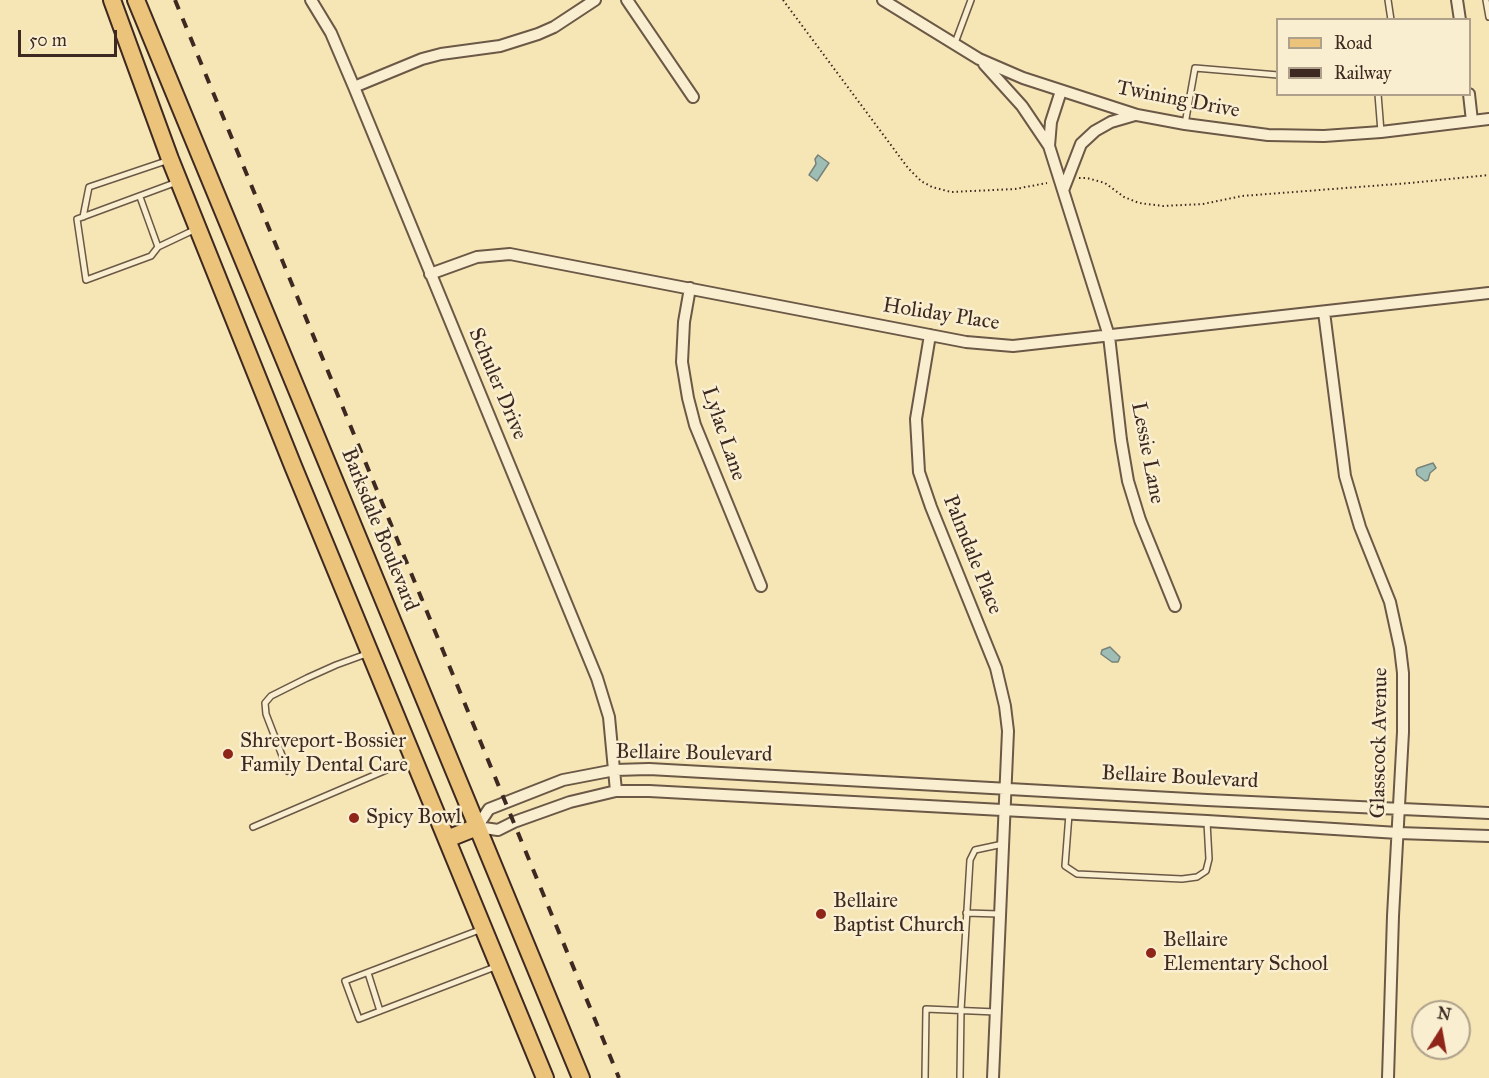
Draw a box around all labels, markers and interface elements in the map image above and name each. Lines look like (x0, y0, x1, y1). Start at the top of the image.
scale bar (21, 18, 120, 56)
legend (1276, 18, 1471, 96)
text: 50 m (29, 29, 67, 51)
text: Road (1334, 32, 1372, 54)
text: Railway (1334, 62, 1391, 84)
street label: Twining Drive (1114, 76, 1242, 124)
street label: Holiday Place (881, 293, 1001, 337)
street label: Schuler Drive (462, 324, 532, 444)
street label: Lylac Lane (695, 384, 751, 484)
street label: Lessie Lane (1125, 400, 1169, 506)
street label: Barksdale Boulevard (335, 445, 423, 615)
street label: Palmdale Place (937, 492, 1007, 618)
street label: Glasscock Avenue (1366, 667, 1394, 819)
place label: Shreveport-Bossier Family Dental Care (240, 729, 408, 779)
street label: Bellaire Boulevard (615, 740, 773, 768)
marker: Shreveport-Bossier Family Dental Care (221, 747, 235, 761)
street label: Bellaire Boulevard (1101, 761, 1259, 795)
place label: Spicy Bowl (366, 805, 461, 831)
marker: Spicy Bowl (347, 811, 361, 825)
place label: Bellaire Baptist Church (833, 889, 964, 939)
marker: Bellaire Baptist Church (814, 907, 828, 921)
place label: Bellaire Elementary School (1163, 928, 1328, 978)
marker: Bellaire Elementary School (1144, 946, 1158, 960)
north arrow (1411, 1000, 1471, 1060)
text: N (1436, 1003, 1453, 1024)

